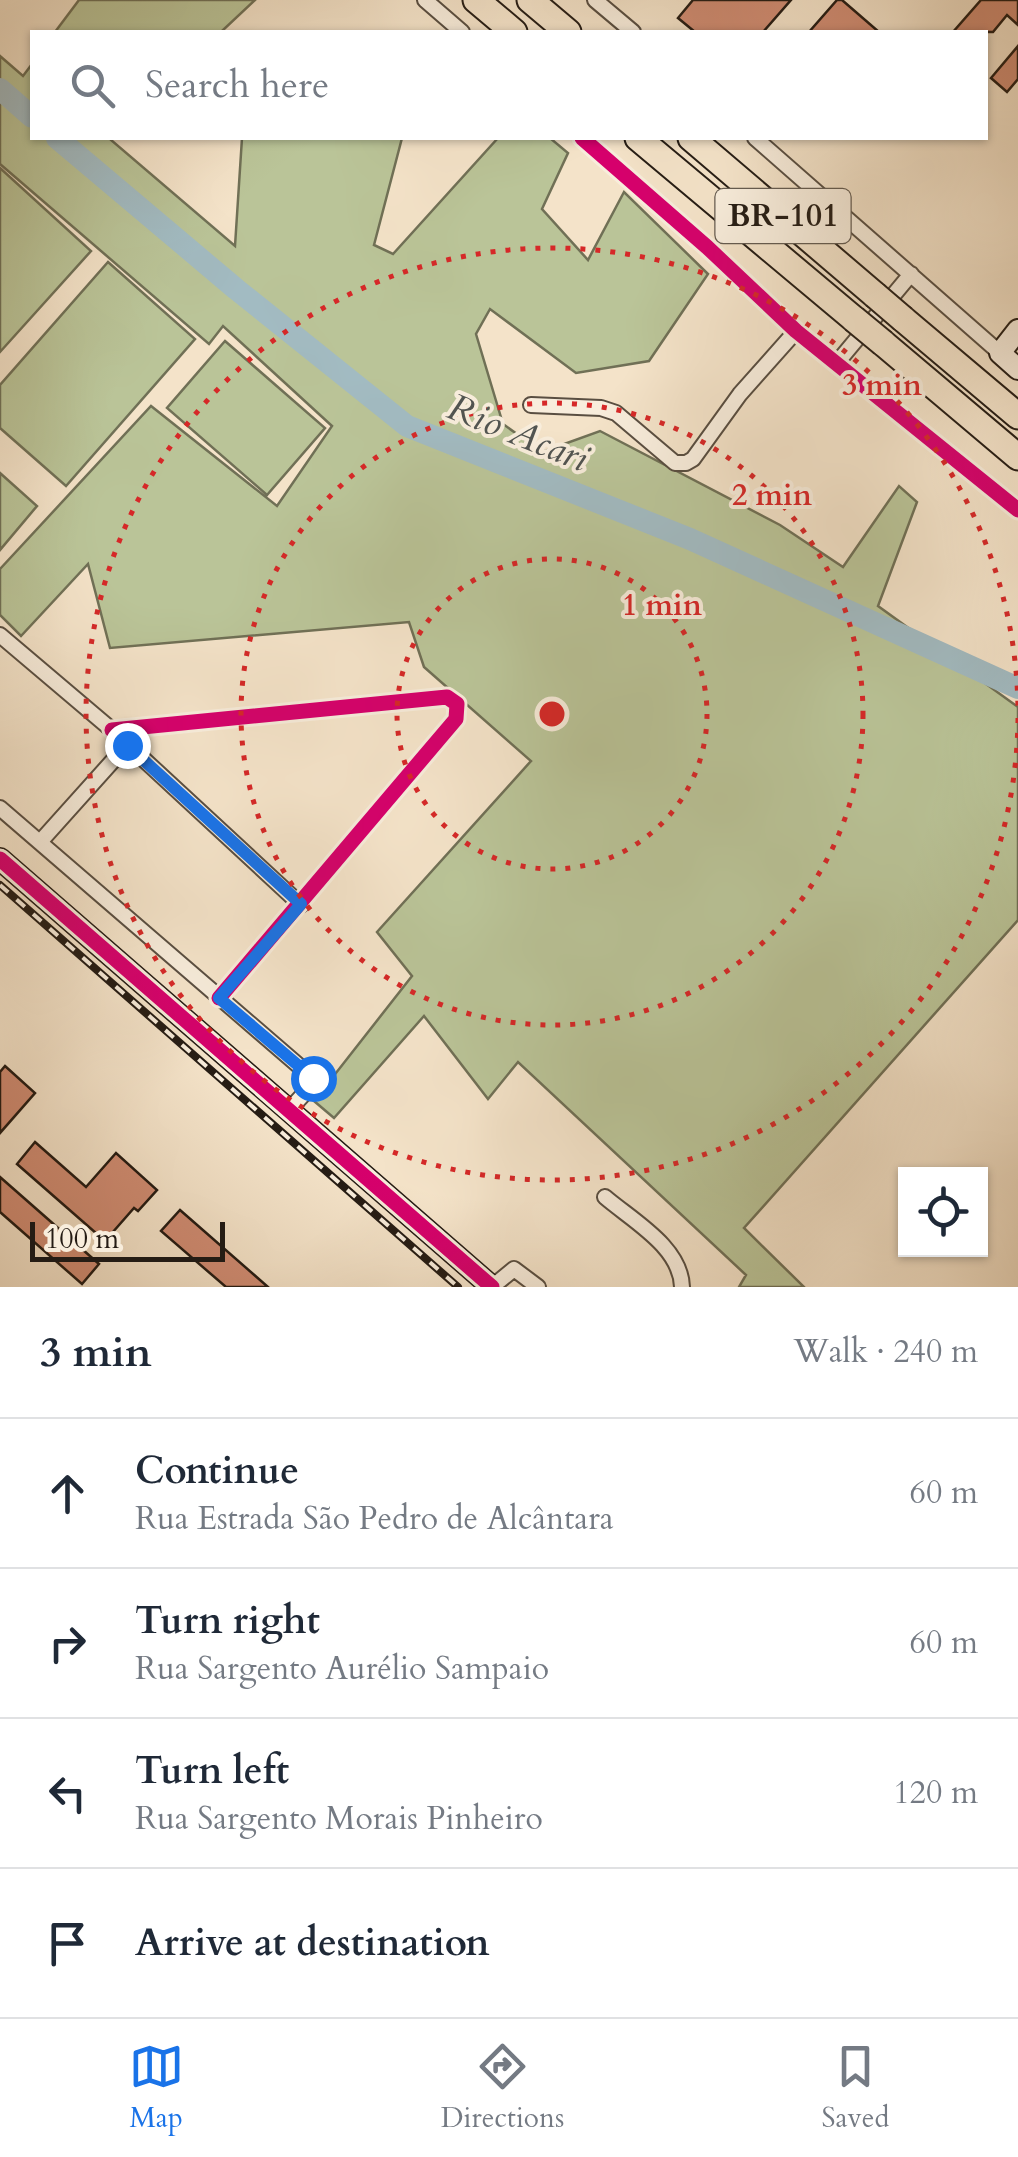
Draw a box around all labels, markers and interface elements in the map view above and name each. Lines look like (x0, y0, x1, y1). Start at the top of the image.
search box (30, 30, 988, 140)
icon: search (65, 58, 120, 113)
text: Search here (145, 59, 329, 111)
road number: BR-101 (716, 189, 850, 243)
text: 3 min (842, 365, 922, 406)
water label: Rio Acari (440, 381, 597, 485)
text: 2 min (732, 475, 812, 516)
text: 1 min (622, 585, 702, 626)
centre of rings (534, 696, 570, 732)
route end (105, 723, 151, 769)
route start (291, 1056, 337, 1102)
map controls (898, 1167, 988, 1257)
button: locate (898, 1167, 988, 1257)
scale bar (30, 1217, 225, 1262)
text: 100 m (45, 1220, 119, 1258)
text: 3 min (40, 1324, 152, 1381)
text: Walk · 240 m (793, 1330, 978, 1374)
text: Continue (135, 1445, 299, 1497)
icon: ahead (40, 1466, 95, 1521)
text: 60 m (910, 1471, 978, 1515)
text: Rua Estrada São Pedro de Alcântara (135, 1497, 614, 1541)
text: Turn right (135, 1595, 320, 1647)
icon: right (40, 1616, 95, 1671)
text: 60 m (910, 1621, 978, 1665)
text: Rua Sargento Aurélio Sampaio (135, 1647, 549, 1691)
text: Turn left (135, 1745, 289, 1797)
icon: left (40, 1766, 95, 1821)
text: 120 m (893, 1771, 978, 1815)
text: Rua Sargento Morais Pinheiro (135, 1797, 543, 1841)
icon: arrive (40, 1916, 95, 1971)
text: Arrive at destination (135, 1917, 490, 1969)
tab: Map (129, 2039, 184, 2137)
tab: Directions (441, 2039, 564, 2137)
tab: Saved (821, 2039, 889, 2137)

